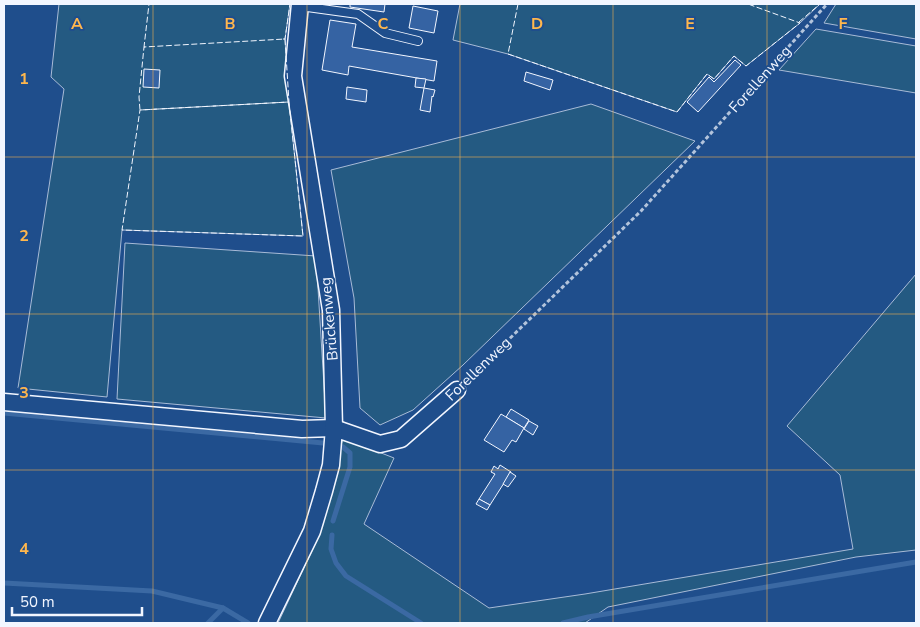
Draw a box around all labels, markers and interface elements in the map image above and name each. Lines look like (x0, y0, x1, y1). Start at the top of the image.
text: A (71, 13, 83, 35)
text: B (224, 13, 236, 35)
text: C (378, 13, 389, 35)
text: D (531, 13, 543, 35)
text: E (685, 13, 695, 35)
text: F (839, 13, 848, 35)
street label: Forellenweg (724, 41, 796, 117)
text: 1 (19, 68, 29, 90)
text: 2 (19, 225, 29, 247)
street label: Brückenweg (315, 276, 343, 362)
street label: Forellenweg (441, 333, 515, 405)
text: 3 (19, 382, 29, 404)
text: 4 (19, 538, 29, 560)
scale bar (12, 584, 142, 616)
text: 50 m (20, 592, 55, 612)

